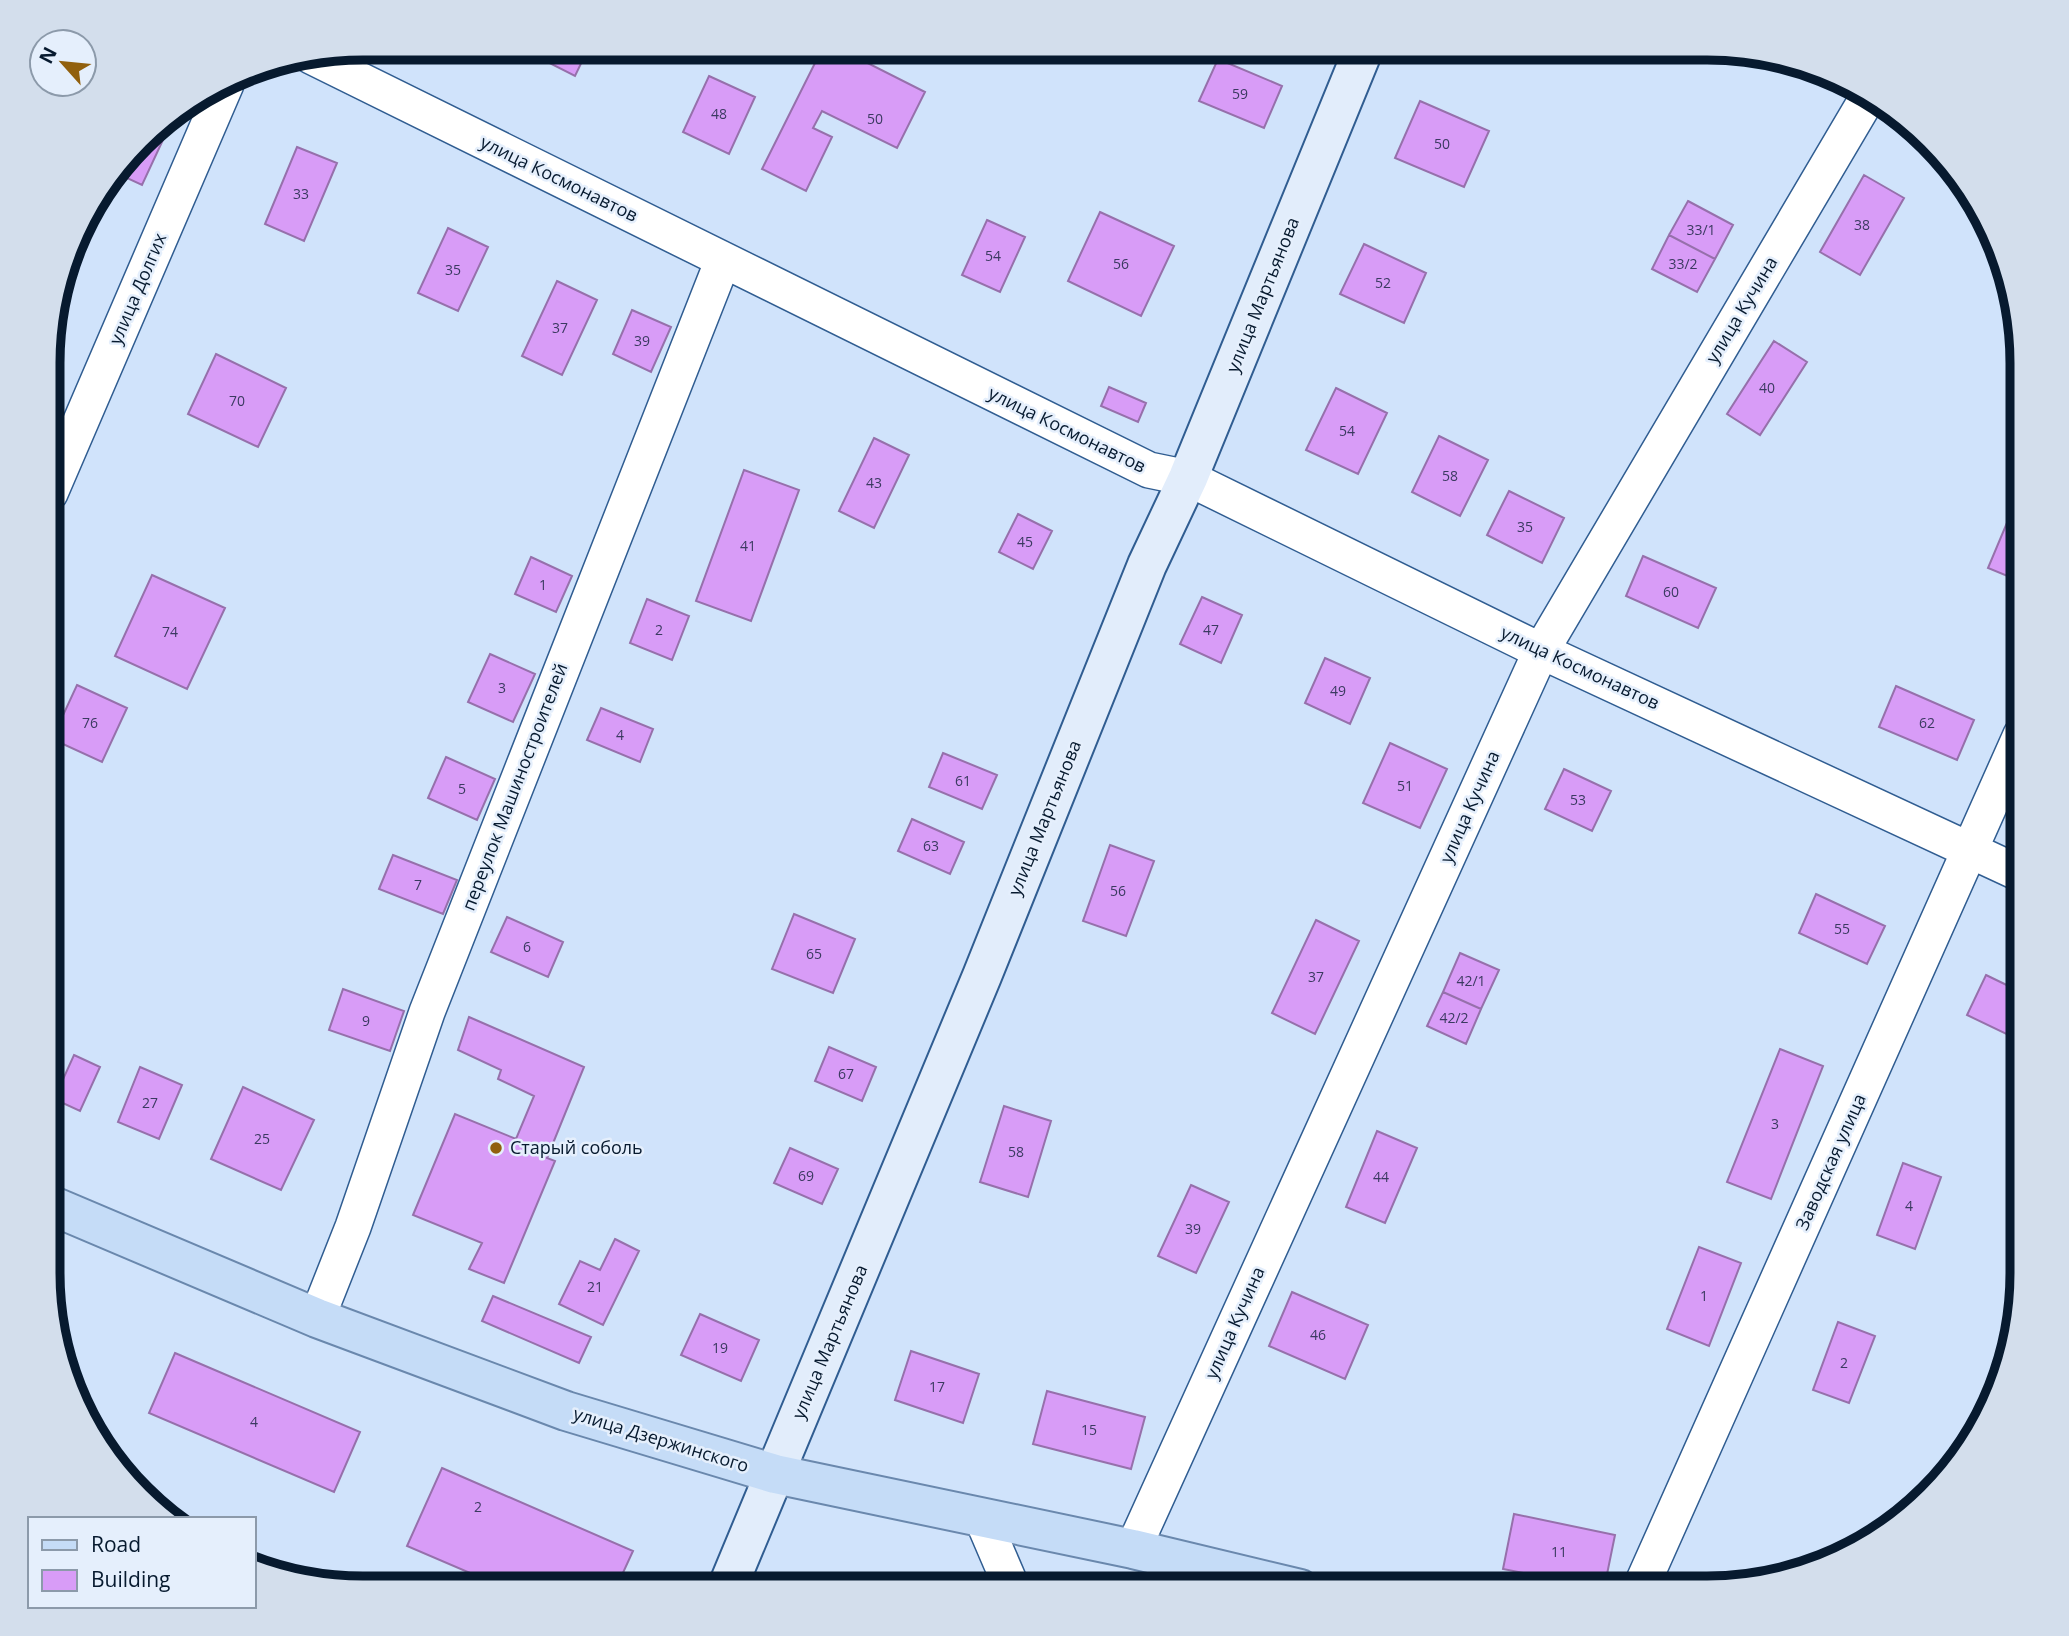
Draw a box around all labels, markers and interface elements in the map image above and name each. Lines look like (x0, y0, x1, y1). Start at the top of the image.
north arrow (28, 28, 98, 98)
text: N (33, 42, 63, 68)
house number: 59 (1232, 84, 1248, 103)
house number: 48 (711, 104, 727, 123)
house number: 50 (867, 109, 883, 128)
street label: улица Космонавтов (477, 129, 642, 227)
house number: 50 (1434, 134, 1450, 153)
house number: 33 (293, 184, 309, 203)
street label: улица Мартьянова (1220, 213, 1304, 376)
house number: 38 (1854, 215, 1870, 234)
house number: 33/1 (1686, 220, 1716, 239)
street label: улица Долгих (103, 229, 172, 348)
house number: 54 (985, 246, 1001, 265)
street label: улица Кучина (1700, 252, 1782, 367)
house number: 56 (1113, 254, 1129, 273)
house number: 33/2 (1668, 254, 1698, 273)
house number: 35 (445, 260, 461, 279)
house number: 52 (1375, 273, 1391, 292)
house number: 37 (552, 318, 568, 337)
house number: 39 (634, 331, 650, 350)
house number: 40 (1759, 378, 1775, 397)
street label: улица Космонавтов (985, 380, 1150, 478)
house number: 70 (229, 391, 245, 410)
house number: 54 (1339, 421, 1355, 440)
house number: 58 (1442, 466, 1458, 485)
house number: 43 (866, 473, 882, 492)
house number: 35 (1517, 517, 1533, 536)
house number: 45 (1017, 532, 1033, 551)
house number: 41 (740, 536, 756, 555)
house number: 1 (539, 575, 547, 594)
house number: 60 (1663, 582, 1679, 601)
house number: 2 (655, 620, 663, 639)
house number: 47 (1203, 620, 1219, 639)
street label: улица Космонавтов (1497, 620, 1664, 714)
house number: 74 (162, 622, 178, 641)
street label: переулок Машиностроителей (456, 659, 572, 914)
house number: 3 (498, 678, 506, 697)
house number: 49 (1330, 681, 1346, 700)
house number: 76 (82, 713, 98, 732)
house number: 62 (1919, 713, 1935, 732)
house number: 4 (616, 725, 624, 744)
street label: улица Мартьянова (1002, 736, 1086, 899)
street label: улица Кучина (1434, 747, 1505, 867)
house number: 61 (955, 771, 971, 790)
house number: 51 (1397, 776, 1413, 795)
house number: 5 (458, 779, 466, 798)
house number: 53 (1570, 790, 1586, 809)
house number: 63 (923, 836, 939, 855)
house number: 7 (414, 875, 422, 894)
house number: 56 (1110, 881, 1126, 900)
house number: 55 (1834, 919, 1850, 938)
house number: 6 (523, 937, 531, 956)
house number: 65 (806, 944, 822, 963)
house number: 37 (1308, 967, 1324, 986)
house number: 42/1 (1456, 971, 1486, 990)
house number: 42/2 (1439, 1008, 1469, 1027)
house number: 9 (362, 1011, 370, 1030)
house number: 67 (838, 1064, 854, 1083)
street label: Заводская улица (1789, 1090, 1871, 1233)
house number: 27 (142, 1093, 158, 1112)
house number: 3 (1771, 1114, 1779, 1133)
house number: 25 (254, 1129, 270, 1148)
place label: Старый соболь (510, 1135, 643, 1159)
marker: Старый соболь (488, 1140, 504, 1156)
house number: 58 (1008, 1142, 1024, 1161)
house number: 69 (798, 1166, 814, 1185)
house number: 44 (1373, 1167, 1389, 1186)
house number: 4 (1905, 1196, 1913, 1215)
house number: 39 (1185, 1219, 1201, 1238)
street label: улица Мартьянова (786, 1261, 872, 1422)
street label: улица Кучина (1199, 1263, 1270, 1383)
house number: 21 (587, 1277, 603, 1296)
house number: 1 (1700, 1286, 1708, 1305)
house number: 46 (1310, 1325, 1326, 1344)
house number: 19 (712, 1338, 728, 1357)
house number: 2 (1840, 1353, 1848, 1372)
house number: 17 (929, 1377, 945, 1396)
street label: улица Дзержинского (571, 1401, 752, 1477)
house number: 4 (250, 1412, 258, 1431)
house number: 15 (1081, 1420, 1097, 1439)
house number: 2 (474, 1497, 482, 1516)
legend (28, 1517, 256, 1608)
text: Road (91, 1530, 141, 1558)
house number: 11 (1551, 1542, 1567, 1561)
text: Building (91, 1565, 170, 1593)

